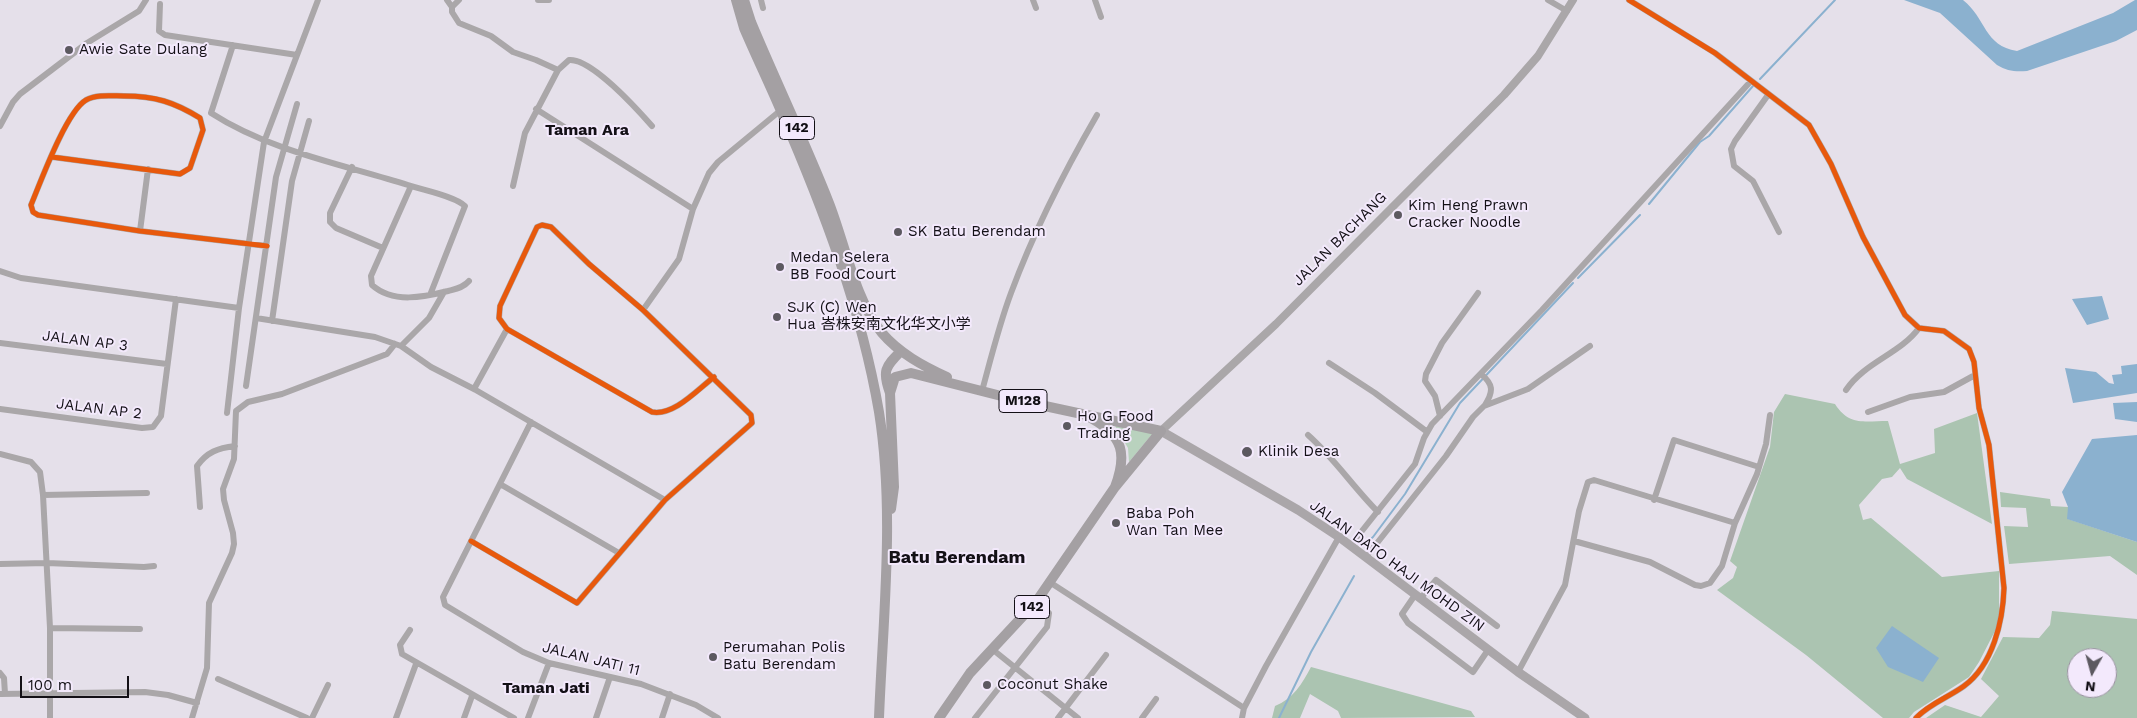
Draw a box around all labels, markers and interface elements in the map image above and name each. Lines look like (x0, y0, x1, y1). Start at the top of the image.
place label: Awie Sate Dulang (79, 41, 207, 59)
marker: Awie Sate Dulang (63, 44, 75, 56)
road number: 142 (780, 116, 814, 140)
district label: Taman Ara (545, 120, 629, 140)
street label: JALAN BACHANG (1289, 188, 1391, 290)
place label: Kim Heng Prawn Cracker Noodle (1408, 197, 1528, 232)
marker: Kim Heng Prawn Cracker Noodle (1392, 209, 1404, 221)
place label: SK Batu Berendam (908, 223, 1046, 241)
marker: SK Batu Berendam (892, 226, 904, 238)
place label: Medan Selera BB Food Court (790, 249, 896, 284)
marker: Medan Selera BB Food Court (774, 261, 786, 273)
place label: SJK (C) Wen Hua 峇株安南文化华文小学 (787, 299, 971, 334)
marker: SJK (C) Wen Hua 峇株安南文化华文小学 (771, 311, 783, 323)
street label: JALAN AP 3 (41, 327, 129, 355)
road number: M128 (999, 390, 1047, 412)
street label: JALAN AP 2 (55, 395, 143, 423)
place label: Ho G Food Trading (1077, 408, 1154, 443)
marker: Ho G Food Trading (1061, 420, 1073, 432)
place label: Klinik Desa (1258, 443, 1339, 461)
marker: Klinik Desa (1240, 445, 1254, 459)
street label: JALAN DATO HAJI MOHD ZIN (1306, 496, 1488, 636)
place label: Baba Poh Wan Tan Mee (1126, 505, 1223, 540)
marker: Baba Poh Wan Tan Mee (1110, 517, 1122, 529)
district label: Batu Berendam (888, 547, 1026, 569)
road number: 142 (1014, 596, 1050, 618)
street label: JALAN JATI 11 (540, 638, 642, 680)
place label: Perumahan Polis Batu Berendam (723, 639, 846, 674)
north arrow (2067, 648, 2117, 698)
marker: Perumahan Polis Batu Berendam (707, 651, 719, 663)
scale bar (22, 666, 131, 698)
text: 100 m (28, 676, 72, 694)
place label: Coconut Shake (997, 676, 1108, 694)
district label: Taman Jati (502, 678, 590, 698)
text: N (2084, 678, 2096, 695)
marker: Coconut Shake (981, 679, 993, 691)

